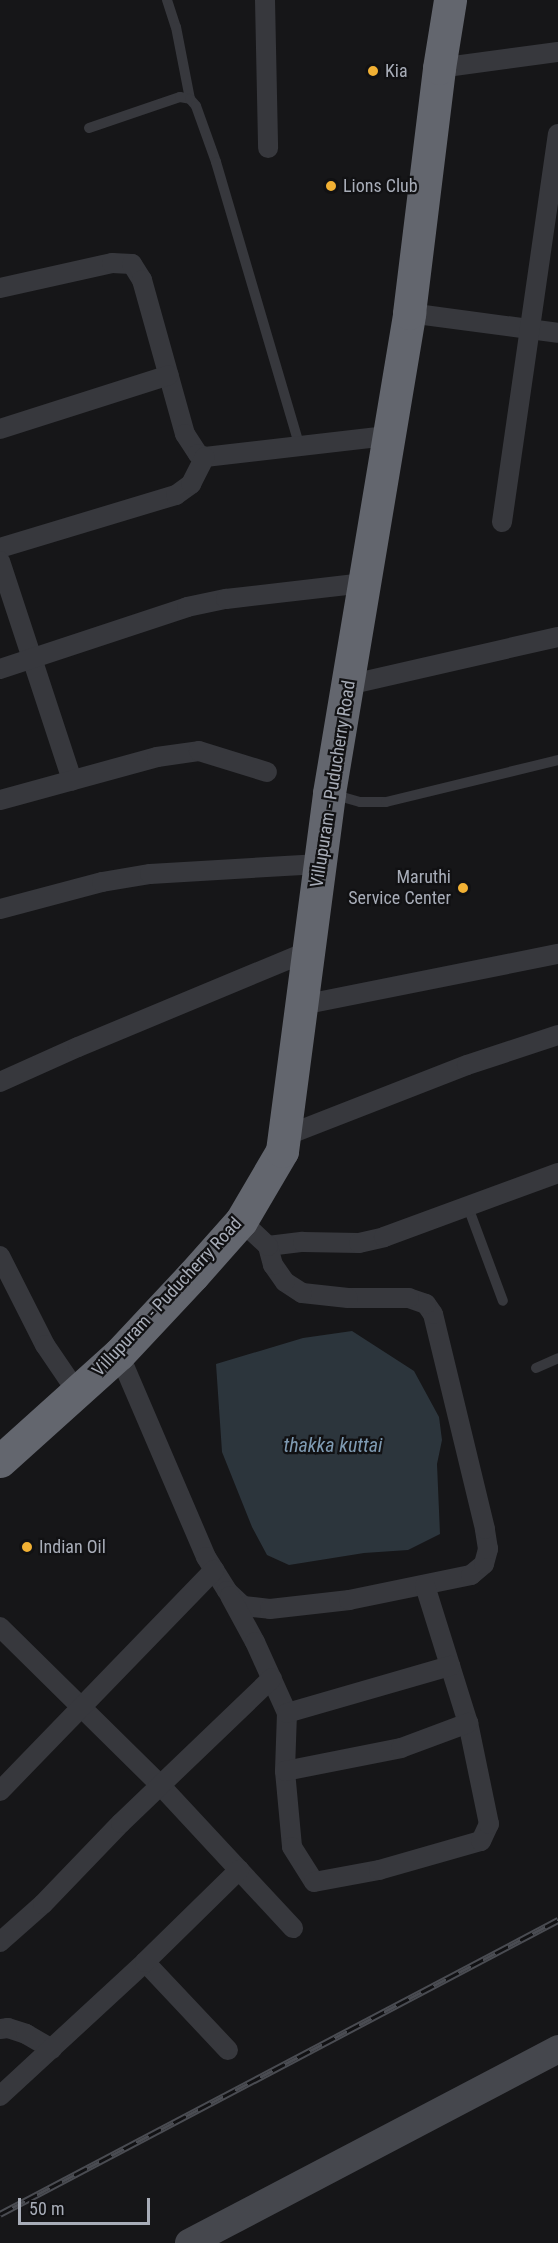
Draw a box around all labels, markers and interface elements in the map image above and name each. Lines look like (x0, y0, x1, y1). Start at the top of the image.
place label: Kia (385, 60, 408, 82)
marker: Kia (366, 64, 380, 78)
place label: Lions Club (343, 175, 418, 197)
marker: Lions Club (324, 179, 338, 193)
street label: Villupuram - Puducherry Road (306, 679, 360, 889)
place label: Maruthi Service Center (348, 867, 451, 910)
marker: Maruthi Service Center (456, 881, 470, 895)
street label: Villupuram - Puducherry Road (88, 1213, 246, 1381)
water label: thakka kuttai (283, 1433, 383, 1457)
place label: Indian Oil (39, 1536, 106, 1558)
marker: Indian Oil (20, 1540, 34, 1554)
scale bar (21, 2186, 153, 2224)
text: 50 m (29, 2198, 64, 2219)

